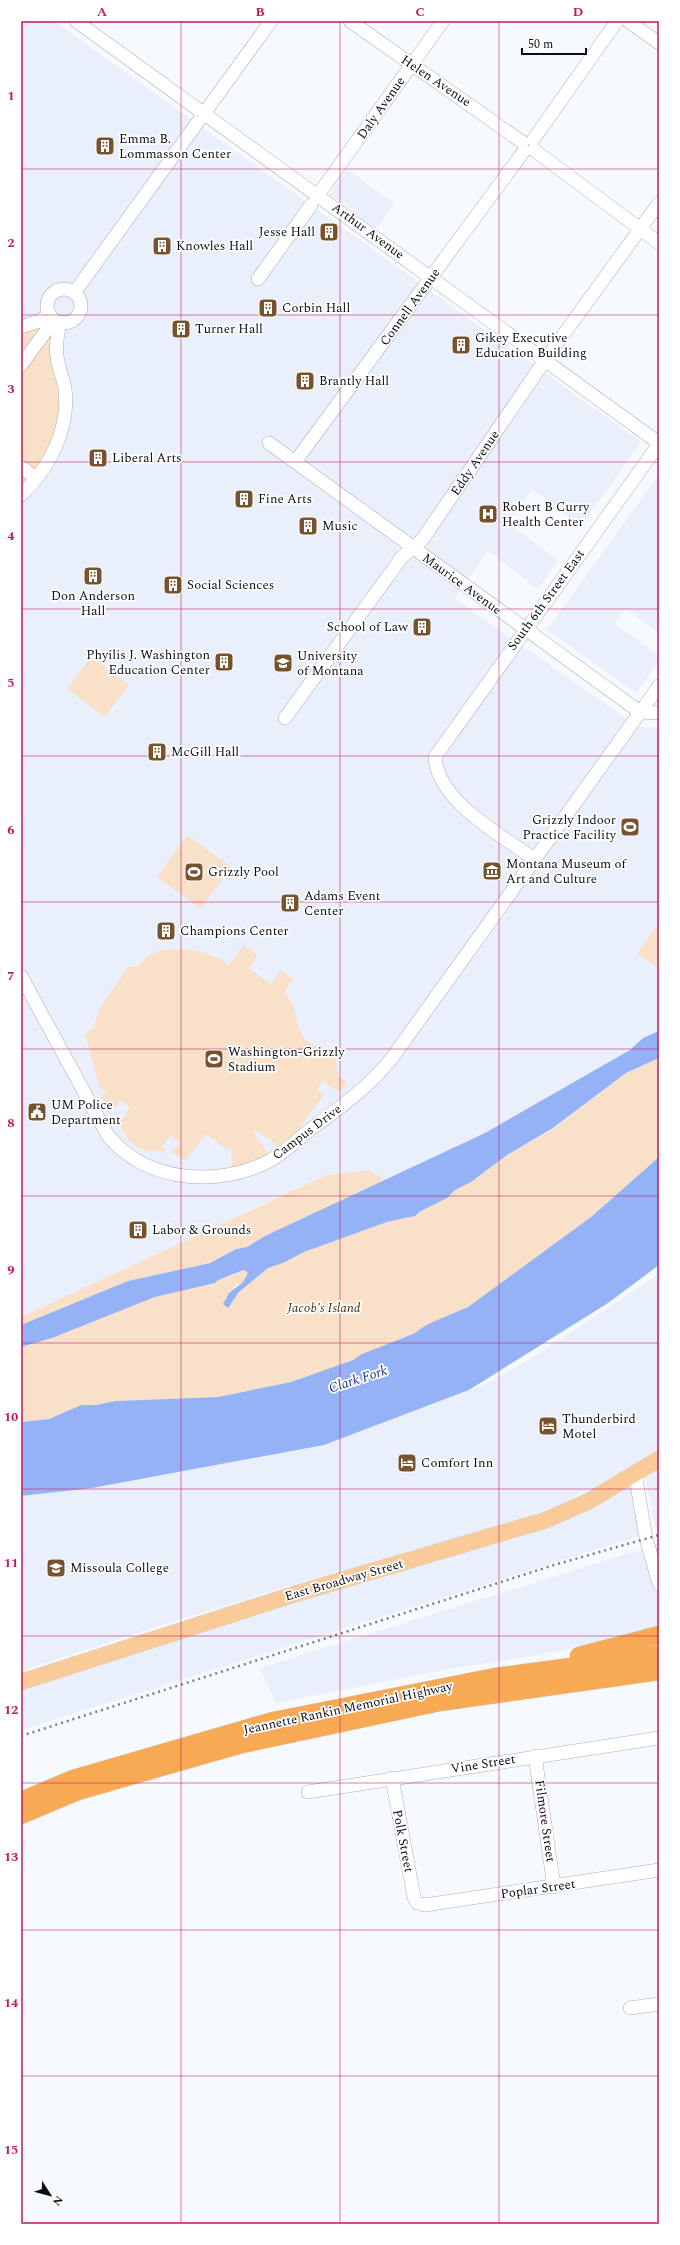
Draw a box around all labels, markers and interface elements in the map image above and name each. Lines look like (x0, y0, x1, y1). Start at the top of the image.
text: A (97, 2, 107, 22)
text: B (255, 2, 265, 22)
text: C (415, 2, 425, 22)
text: D (573, 2, 583, 22)
scale bar (522, 30, 586, 56)
text: 50 m (528, 35, 553, 54)
street label: Helen Avenue (397, 50, 475, 112)
street label: Daly Avenue (352, 73, 410, 143)
text: 1 (7, 86, 15, 106)
place label: Emma B. Lommasson Center (119, 129, 231, 164)
building icon: Emma B. Lommasson Center (94, 135, 116, 157)
street label: Arthur Avenue (327, 198, 409, 264)
building icon: Jesse Hall (318, 221, 340, 243)
place label: Jesse Hall (259, 222, 315, 242)
text: 2 (7, 233, 15, 253)
building icon: Knowles Hall (151, 235, 173, 257)
place label: Knowles Hall (176, 236, 253, 256)
street label: Connell Avenue (375, 264, 445, 350)
building icon: Corbin Hall (257, 297, 279, 319)
place label: Corbin Hall (282, 298, 350, 318)
building icon: Turner Hall (170, 318, 192, 340)
place label: Turner Hall (195, 319, 263, 339)
place label: Gikey Executive Education Building (475, 328, 587, 363)
building icon: Gikey Executive Education Building (450, 334, 472, 356)
building icon: Brantly Hall (294, 370, 316, 392)
place label: Brantly Hall (319, 371, 389, 391)
text: 3 (7, 379, 15, 399)
street label: Eddy Avenue (446, 426, 504, 500)
building icon: Liberal Arts (87, 447, 109, 469)
place label: Liberal Arts (112, 448, 182, 468)
building icon: Fine Arts (233, 488, 255, 510)
place label: Fine Arts (258, 489, 312, 509)
place label: Robert B Curry Health Center (502, 497, 590, 532)
hospital icon: Robert B Curry Health Center (477, 503, 499, 525)
building icon: Music (297, 515, 319, 537)
place label: Music (322, 516, 358, 536)
text: 4 (7, 526, 15, 546)
street label: South 6th Street East (502, 545, 590, 655)
street label: Maurice Avenue (418, 548, 506, 620)
building icon: Don Anderson Hall (82, 565, 104, 587)
building icon: Social Sciences (162, 574, 184, 596)
place label: Social Sciences (187, 575, 274, 595)
place label: Don Anderson Hall (51, 586, 136, 621)
building icon: School of Law (411, 616, 433, 638)
place label: School of Law (327, 617, 409, 637)
place label: Phyilis J. Washington Education Center (86, 645, 210, 680)
place label: University of Montana (297, 646, 364, 681)
building icon: Phyilis J. Washington Education Center (213, 651, 235, 673)
school or university icon: University of Montana (272, 652, 294, 674)
text: 5 (7, 673, 15, 693)
building icon: McGill Hall (146, 741, 168, 763)
place label: McGill Hall (171, 742, 239, 762)
place label: Grizzly Indoor Practice Facility (522, 810, 617, 845)
sports icon: Grizzly Indoor Practice Facility (619, 816, 641, 838)
text: 6 (7, 820, 15, 840)
place label: Montana Museum of Art and Culture (506, 854, 628, 889)
museum icon: Montana Museum of Art and Culture (481, 860, 503, 882)
sports icon: Grizzly Pool (183, 861, 205, 883)
place label: Grizzly Pool (208, 862, 279, 882)
place label: Adams Event Center (304, 886, 381, 921)
building icon: Adams Event Center (279, 892, 301, 914)
building icon: Champions Center (155, 920, 177, 942)
place label: Champions Center (180, 921, 289, 941)
text: 7 (7, 966, 15, 986)
place label: Washington-Grizzly Stadium (228, 1042, 345, 1077)
sports icon: Washington-Grizzly Stadium (203, 1048, 225, 1070)
place label: UM Police Department (51, 1095, 121, 1130)
street label: Campus Drive (268, 1099, 346, 1165)
public building icon: UM Police Department (26, 1101, 48, 1123)
text: 8 (7, 1113, 15, 1133)
building icon: Labor & Grounds (127, 1219, 149, 1241)
place label: Labor & Grounds (152, 1220, 251, 1240)
text: 9 (7, 1260, 15, 1280)
park label: Jacob's Island (287, 1298, 361, 1318)
water label: Clark Fork (326, 1359, 391, 1398)
text: 10 (4, 1407, 18, 1427)
place label: Thunderbird Motel (562, 1409, 636, 1444)
hotel icon: Thunderbird Motel (537, 1415, 559, 1437)
hotel icon: Comfort Inn (396, 1452, 418, 1474)
place label: Comfort Inn (421, 1453, 494, 1473)
text: 11 (4, 1553, 18, 1573)
street label: East Broadway Street (282, 1553, 406, 1606)
school or university icon: Missoula College (45, 1557, 67, 1579)
place label: Missoula College (70, 1558, 169, 1578)
street label: Jeannette Rankin Memorial Highway (242, 1676, 455, 1740)
text: 12 (4, 1700, 18, 1720)
street label: Vine Street (449, 1749, 517, 1779)
street label: Filmore Street (529, 1779, 561, 1864)
street label: Polk Street (387, 1808, 419, 1874)
text: 13 (4, 1847, 18, 1867)
street label: Poplar Street (499, 1874, 577, 1904)
text: 14 (4, 1993, 19, 2013)
text: 15 (4, 2140, 18, 2160)
north arrow (30, 2175, 70, 2215)
text: N (48, 2192, 67, 2209)

